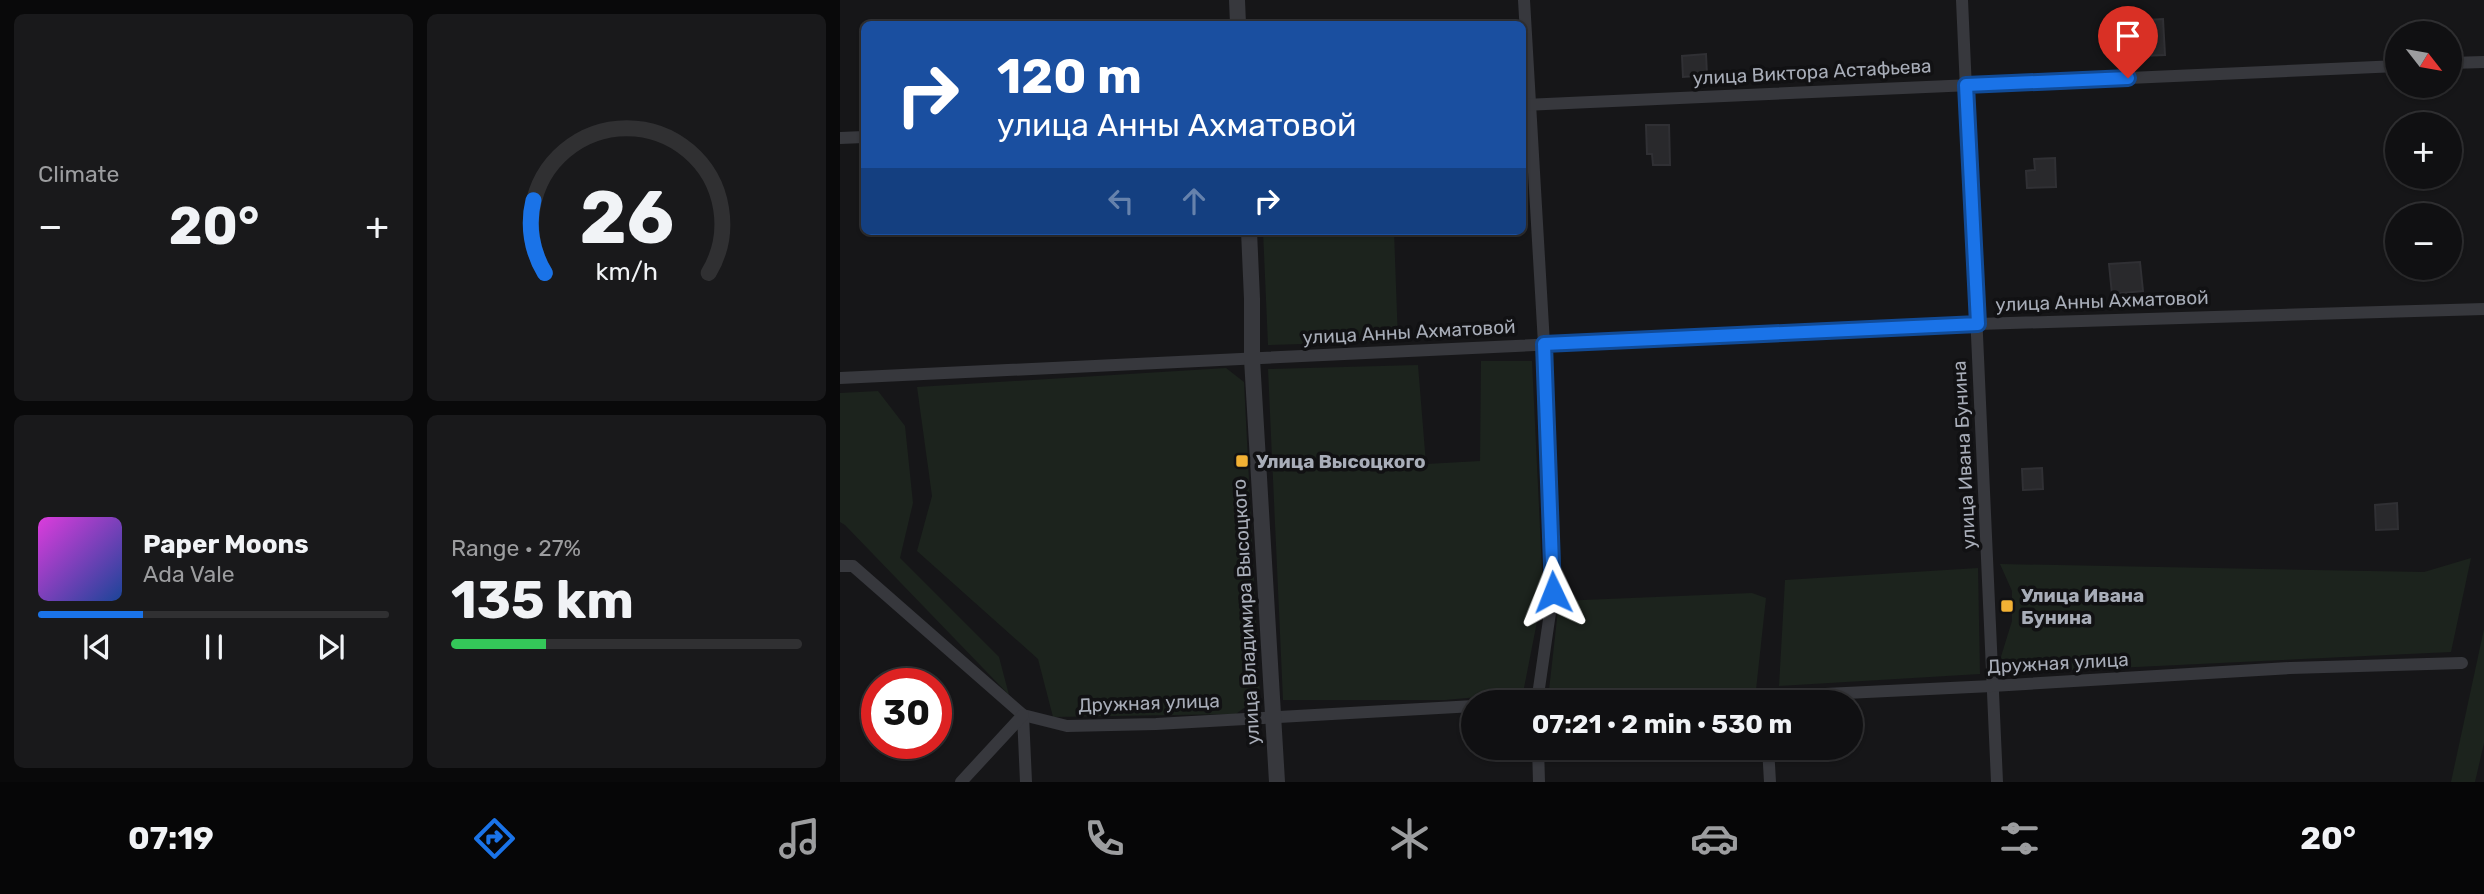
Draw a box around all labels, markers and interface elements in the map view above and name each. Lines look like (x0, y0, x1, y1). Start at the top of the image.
pin (2098, 6, 2158, 78)
icon: arrive (2109, 17, 2147, 55)
north arrow (2385, 21, 2462, 98)
map controls (2385, 21, 2462, 280)
text: 120 m (997, 47, 1142, 105)
icon: right (882, 49, 973, 140)
street label: улица Виктора Астафьева (1692, 54, 1932, 90)
text: улица Анны Ахматовой (997, 106, 1357, 144)
button: + (2385, 112, 2462, 189)
text: Climate (38, 160, 119, 188)
text: 26 (579, 176, 674, 262)
icon: left (1102, 182, 1140, 220)
icon: ahead (1175, 182, 1213, 220)
icon: right (1248, 182, 1286, 220)
text: 20° (169, 195, 259, 257)
text: − (38, 203, 63, 249)
text: + (365, 203, 389, 249)
button: − (2385, 203, 2462, 280)
text: km/h (595, 257, 658, 286)
street label: улица Анны Ахматовой (1995, 286, 2209, 316)
street label: улица Анны Ахматовой (1302, 315, 1516, 349)
street label: улица Ивана Бунина (1948, 360, 1980, 550)
place label: Улица Высоцкого (1256, 450, 1426, 473)
marker: Улица Высоцкого (1234, 453, 1250, 469)
street label: улица Владимира Высоцкого (1228, 478, 1264, 746)
text: Paper Moons (143, 529, 309, 560)
text: Range · 27% (451, 534, 581, 562)
position arrow (1516, 555, 1590, 629)
text: Ada Vale (143, 560, 235, 588)
text: 135 km (451, 569, 634, 631)
place label: Улица Ивана Бунина (2021, 584, 2144, 629)
marker: Улица Ивана Бунина (1999, 598, 2015, 614)
icon: previous (78, 628, 116, 666)
icon: pause (195, 628, 233, 666)
icon: next (312, 628, 350, 666)
street label: Дружная улица (1987, 648, 2129, 678)
speed limit sign: 30 (861, 668, 952, 759)
street label: Дружная улица (1078, 689, 1220, 717)
text: 07:21 · 2 min · 530 m (1532, 709, 1792, 740)
icon: directions (470, 814, 519, 863)
icon: music (775, 814, 824, 863)
icon: phone (1080, 814, 1129, 863)
icon: climate (1385, 814, 1434, 863)
icon: car (1690, 814, 1739, 863)
icon: filters (1995, 814, 2044, 863)
text: 07:19 (128, 819, 214, 857)
text: 20° (2300, 819, 2356, 857)

